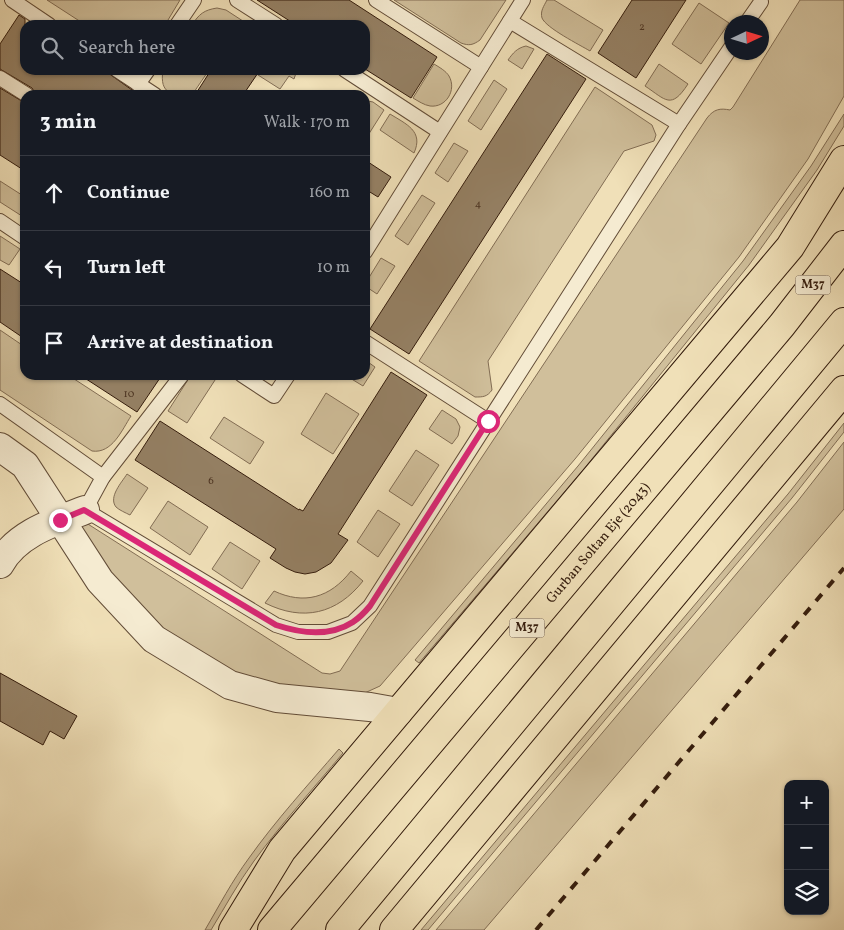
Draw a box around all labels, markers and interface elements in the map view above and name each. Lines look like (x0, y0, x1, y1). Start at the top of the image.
north arrow (724, 15, 769, 60)
search box (20, 20, 370, 75)
house number: 2 (639, 20, 645, 35)
icon: search (38, 34, 66, 62)
text: Search here (78, 35, 175, 61)
text: 3 min (40, 108, 96, 137)
text: Walk · 170 m (264, 112, 350, 134)
icon: ahead (40, 179, 68, 207)
text: Continue (87, 180, 170, 206)
text: 160 m (309, 182, 350, 204)
house number: 4 (475, 197, 482, 212)
icon: left (40, 254, 68, 282)
text: Turn left (87, 255, 166, 281)
text: 10 m (317, 257, 350, 279)
road number: M37 (796, 276, 830, 294)
icon: arrive (40, 329, 68, 357)
text: Arrive at destination (87, 330, 273, 356)
house number: 10 (124, 387, 135, 402)
route start (477, 410, 500, 433)
house number: 6 (208, 474, 214, 489)
street label: Gurban Soltan Eje (2043) (542, 479, 655, 608)
route end (49, 509, 72, 532)
road number: M37 (510, 618, 544, 638)
map controls (784, 780, 829, 915)
button: + (784, 780, 829, 825)
button: − (784, 825, 829, 870)
button: layers (784, 870, 829, 915)

